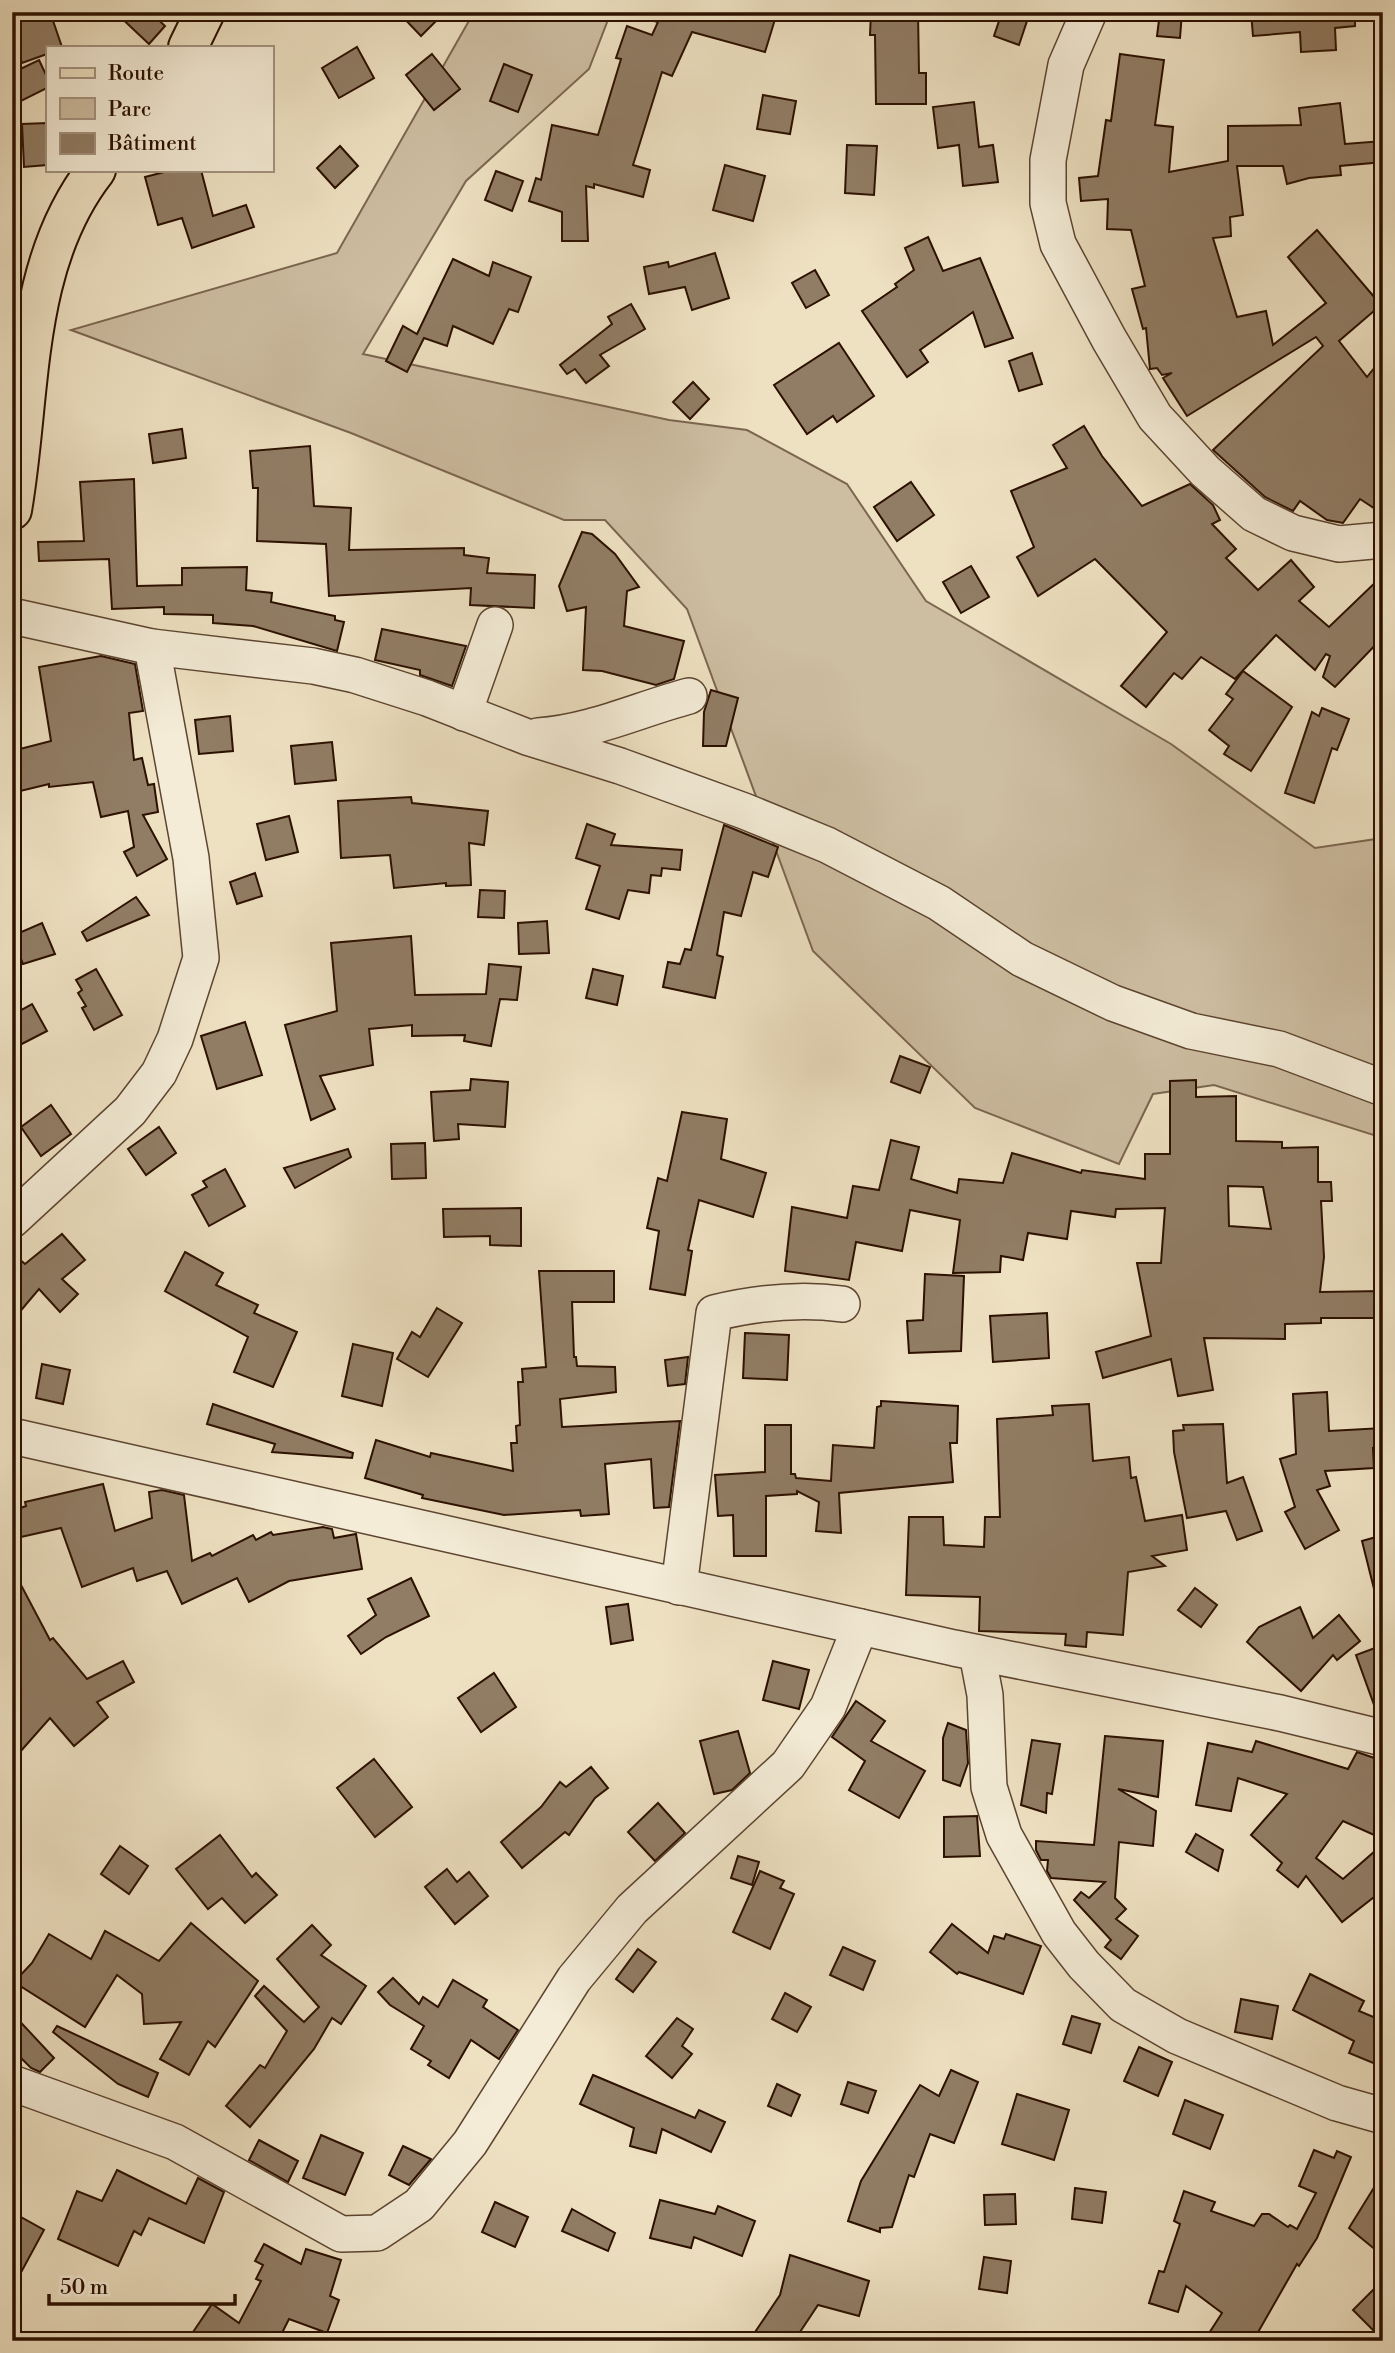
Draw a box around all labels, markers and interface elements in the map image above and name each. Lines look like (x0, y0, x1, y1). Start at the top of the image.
legend (46, 46, 273, 172)
text: Route (108, 61, 164, 87)
text: Parc (108, 97, 151, 123)
text: Bâtiment (107, 131, 197, 157)
scale bar (49, 2262, 234, 2306)
text: 50 m (60, 2275, 108, 2301)

